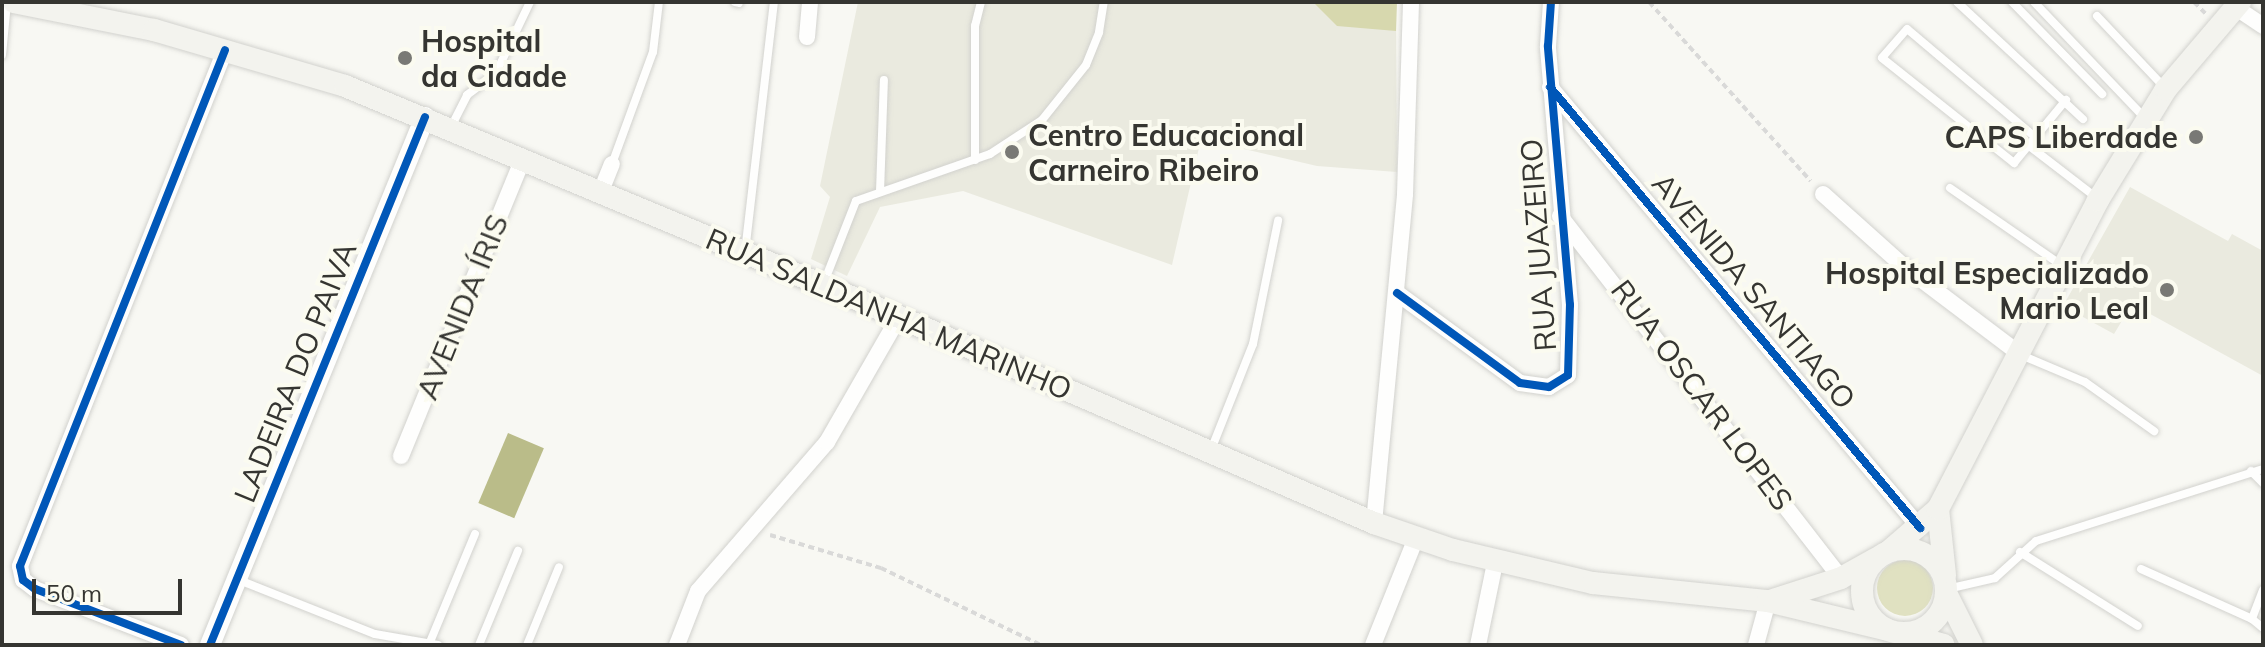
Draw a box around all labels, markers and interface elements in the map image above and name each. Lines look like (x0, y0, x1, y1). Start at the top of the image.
place label: Hospital da Cidade (421, 23, 567, 94)
marker: Hospital da Cidade (396, 49, 414, 67)
place label: Centro Educacional Carneiro Ribeiro (1028, 117, 1304, 188)
place label: CAPS Liberdade (1944, 119, 2178, 155)
marker: CAPS Liberdade (2185, 126, 2207, 148)
street label: RUA JUAZEIRO (1513, 138, 1563, 352)
marker: Centro Educacional Carneiro Ribeiro (1003, 143, 1021, 161)
street label: AVENIDA SANTIAGO (1645, 166, 1863, 416)
street label: AVENIDA ÍRIS (409, 209, 515, 405)
street label: RUA SALDANHA MARINHO (701, 221, 1077, 407)
street label: LADEIRA DO PAIVA (226, 236, 364, 508)
place label: Hospital Especializado Mario Leal (1825, 255, 2149, 326)
street label: RUA OSCAR LOPES (1604, 273, 1800, 517)
marker: Hospital Especializado Mario Leal (2156, 279, 2178, 301)
scale bar (36, 563, 186, 613)
text: 50 m (46, 578, 102, 608)

